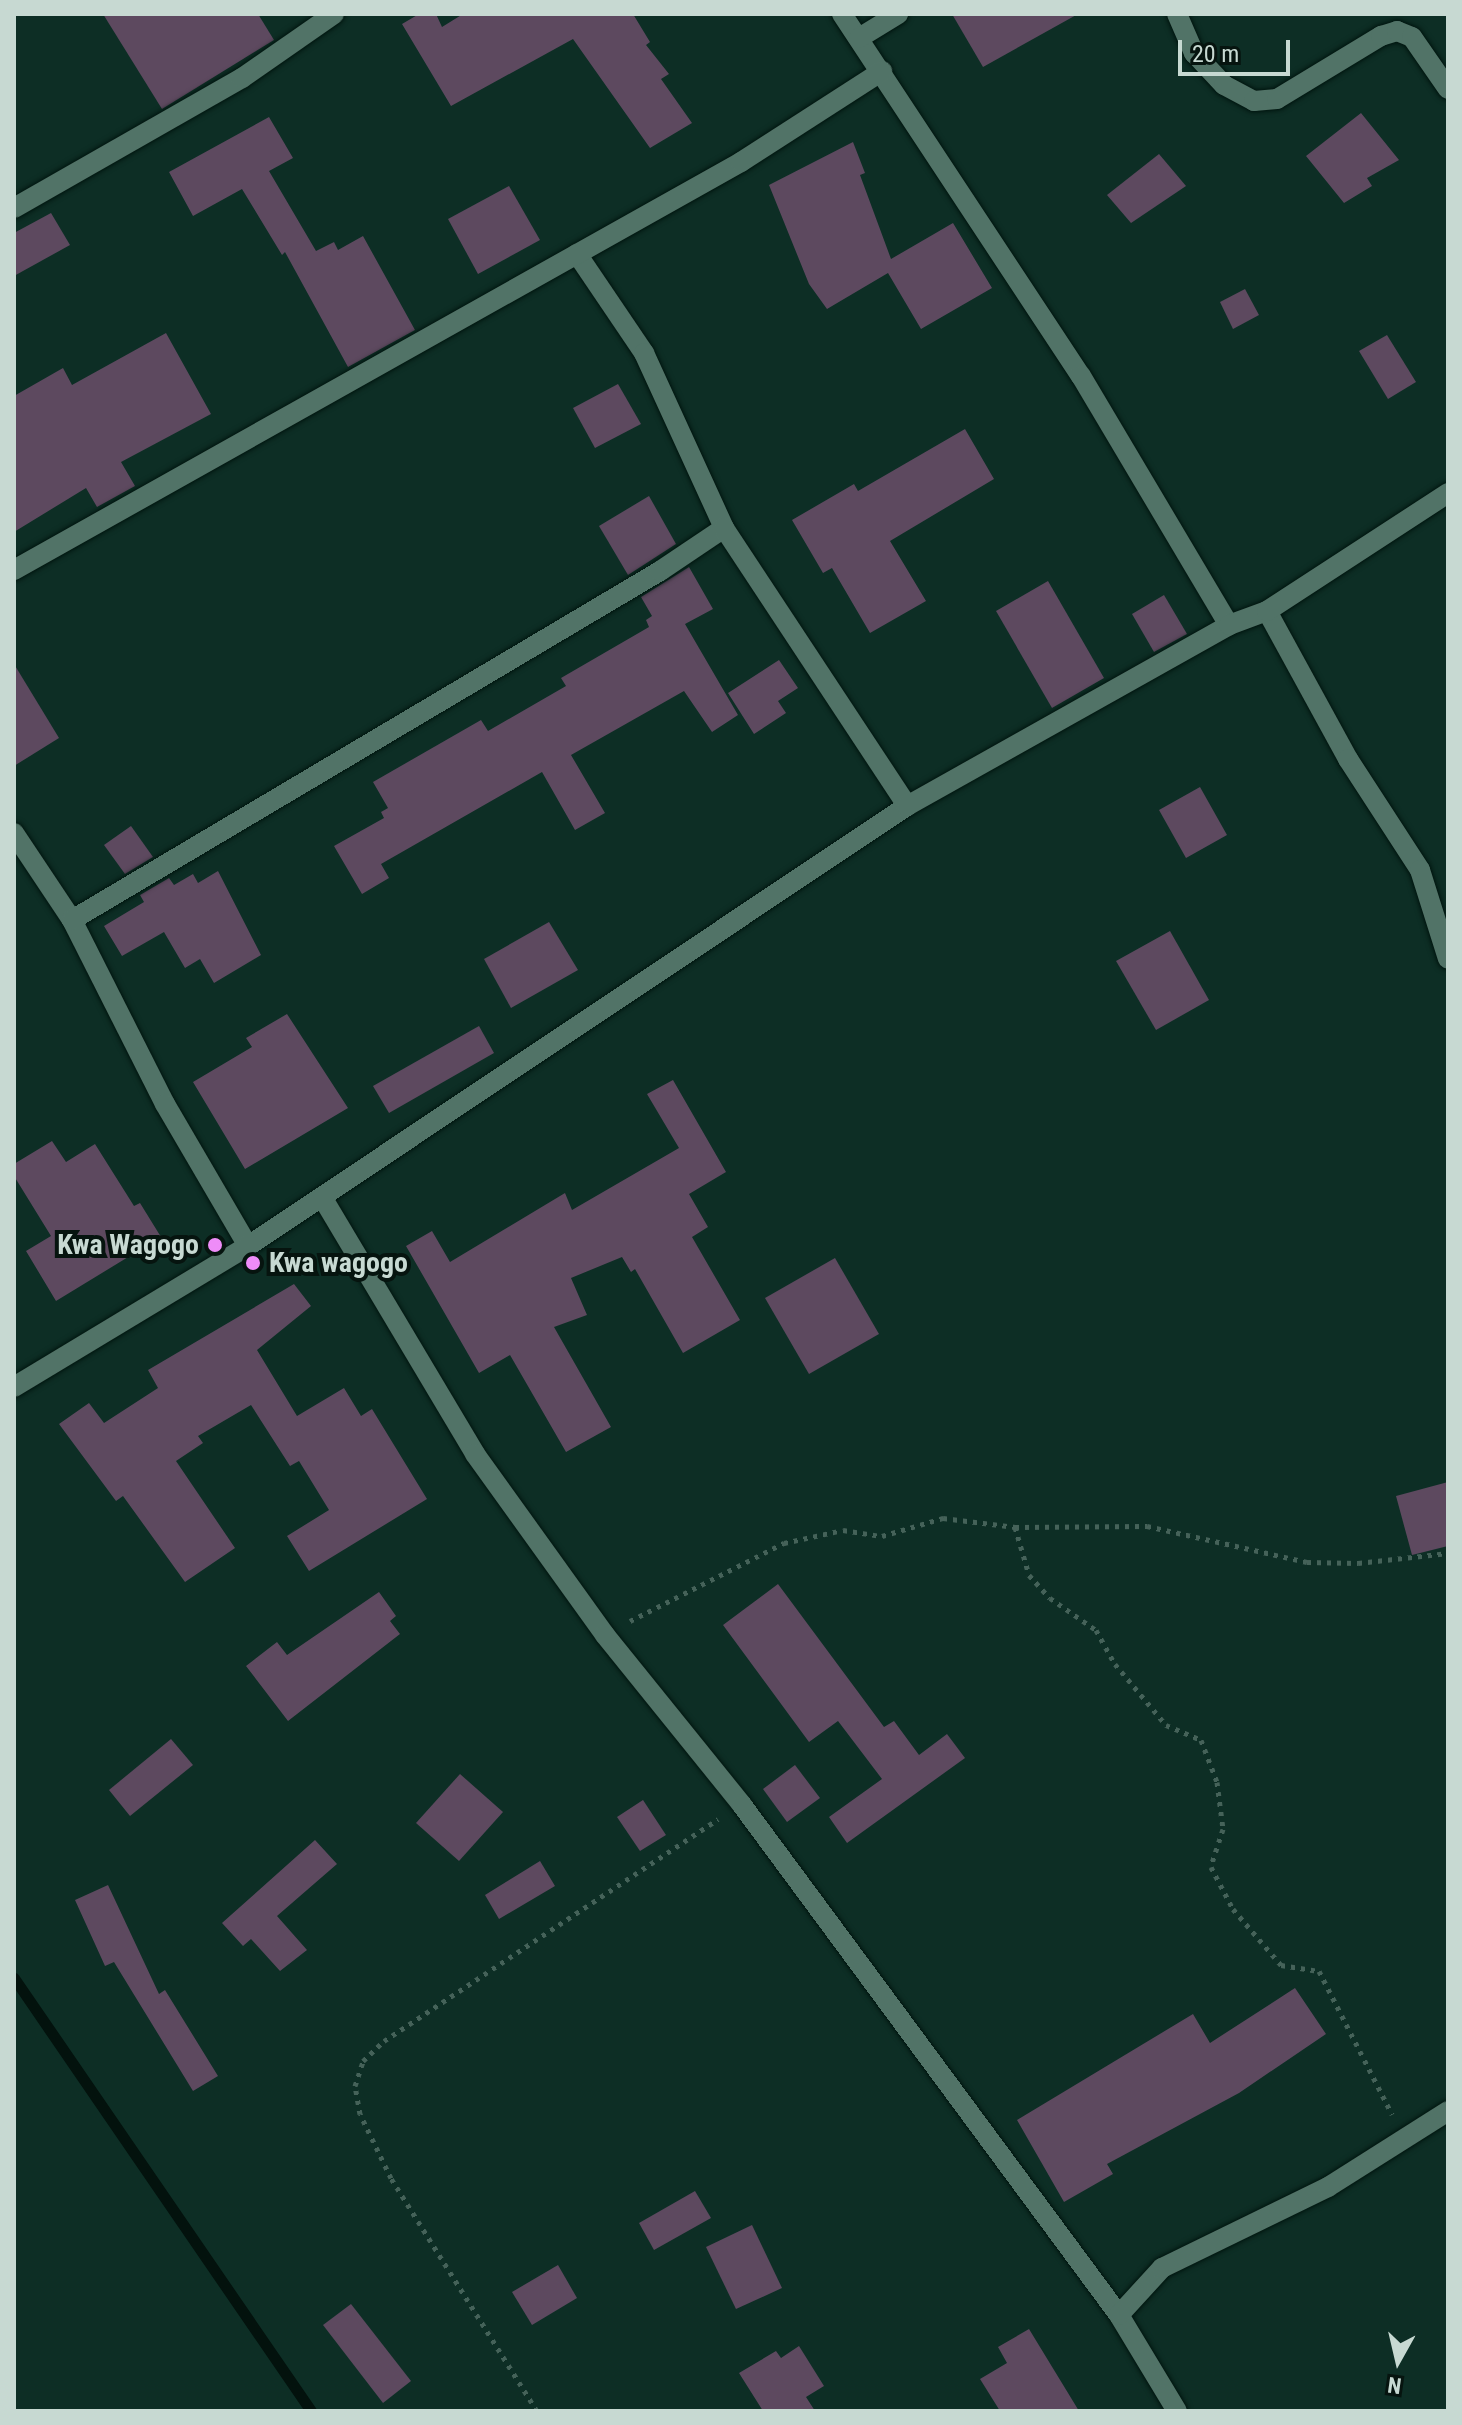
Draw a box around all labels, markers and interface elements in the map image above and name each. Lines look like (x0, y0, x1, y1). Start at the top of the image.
scale bar (1182, 24, 1294, 74)
text: 20 m (1192, 40, 1239, 68)
place label: Kwa Wagogo (57, 1228, 199, 1262)
marker: Kwa Wagogo (206, 1236, 224, 1254)
place label: Kwa wagogo (269, 1246, 408, 1280)
marker: Kwa wagogo (244, 1254, 262, 1272)
north arrow (1358, 2321, 1438, 2401)
text: N (1386, 2372, 1403, 2399)

